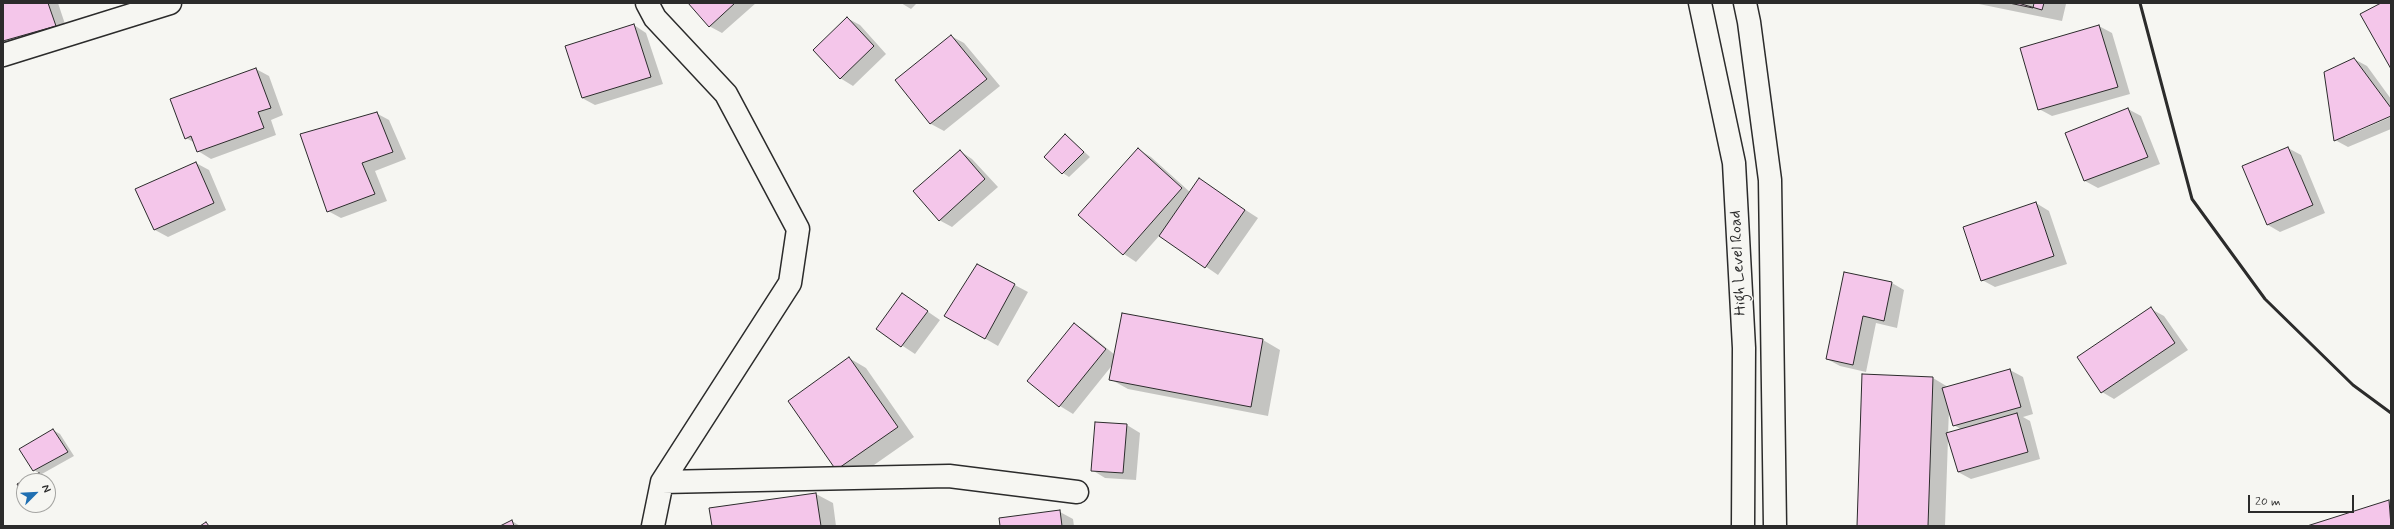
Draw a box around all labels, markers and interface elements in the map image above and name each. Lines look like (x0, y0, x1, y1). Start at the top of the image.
street label: High Level Road (1727, 210, 1751, 316)
north arrow (16, 473, 56, 513)
text: N (38, 482, 54, 495)
scale bar (2250, 487, 2356, 513)
text: 20 m (2255, 494, 2281, 510)

